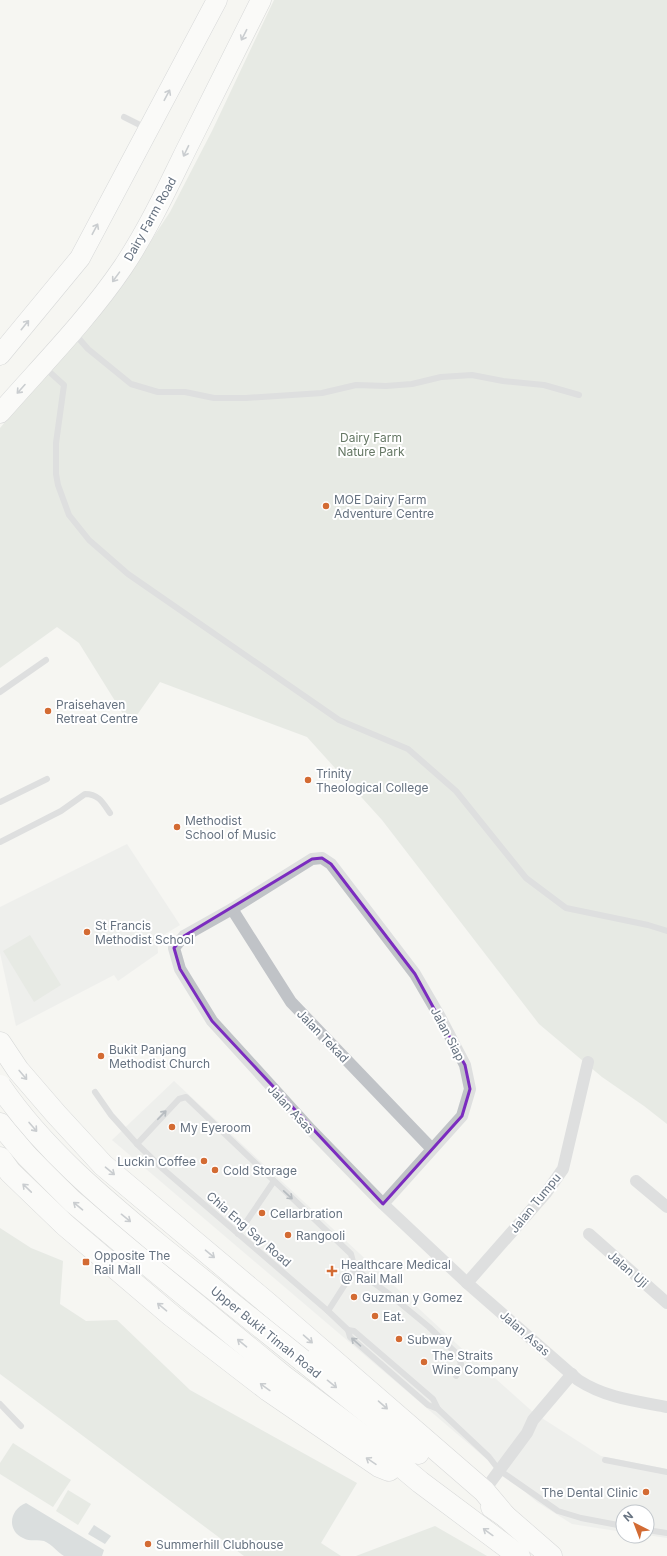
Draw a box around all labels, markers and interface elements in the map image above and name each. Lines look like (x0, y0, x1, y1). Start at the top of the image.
one-way arrow (240, 29, 247, 41)
one-way arrow (164, 89, 171, 101)
one-way arrow (182, 145, 189, 157)
street label: Dairy Farm Road (121, 174, 179, 264)
one-way arrow (92, 223, 100, 235)
one-way arrow (112, 271, 120, 282)
one-way arrow (20, 320, 29, 330)
one-way arrow (16, 384, 26, 394)
park label: Dairy Farm Nature Park (337, 430, 405, 459)
place label: MOE Dairy Farm Adventure Centre (334, 492, 434, 521)
marker: MOE Dairy Farm Adventure Centre (321, 501, 331, 511)
place label: Praisehaven Retreat Centre (56, 697, 138, 726)
marker: Praisehaven Retreat Centre (43, 706, 53, 716)
place label: Trinity Theological College (316, 766, 429, 795)
marker: Trinity Theological College (303, 775, 313, 785)
place label: Methodist School of Music (185, 813, 277, 842)
marker: Methodist School of Music (172, 822, 182, 832)
place label: St Francis Methodist School (95, 918, 194, 947)
marker: St Francis Methodist School (82, 927, 92, 937)
street label: Jalan Siap (428, 1005, 468, 1063)
street label: Jalan Tekad (294, 1006, 352, 1066)
place label: Bukit Panjang Methodist Church (109, 1042, 210, 1071)
marker: Bukit Panjang Methodist Church (96, 1051, 106, 1061)
one-way arrow (18, 1070, 27, 1080)
street label: Jalan Asas (265, 1081, 317, 1137)
one-way arrow (157, 1110, 167, 1120)
place label: My Eyeroom (180, 1120, 251, 1135)
one-way arrow (28, 1122, 37, 1133)
marker: My Eyeroom (167, 1122, 177, 1132)
place label: Luckin Coffee (117, 1154, 196, 1169)
marker: Luckin Coffee (199, 1156, 209, 1166)
place label: Cold Storage (223, 1163, 297, 1178)
marker: Cold Storage (210, 1165, 220, 1175)
one-way arrow (105, 1166, 116, 1175)
street label: Jalan Tumpu (506, 1170, 564, 1236)
one-way arrow (22, 1184, 32, 1193)
street label: Chia Eng Say Road (204, 1188, 294, 1270)
one-way arrow (283, 1190, 293, 1199)
one-way arrow (73, 1201, 83, 1210)
place label: Cellarbration (270, 1206, 343, 1221)
marker: Cellarbration (257, 1208, 267, 1218)
one-way arrow (120, 1213, 131, 1222)
place label: Rangooli (296, 1228, 345, 1243)
marker: Rangooli (283, 1230, 293, 1240)
street label: Jalan Uji (605, 1247, 651, 1291)
place label: Opposite The Rail Mall (94, 1248, 170, 1277)
one-way arrow (204, 1250, 215, 1259)
marker: Opposite The Rail Mall (81, 1257, 91, 1267)
place label: Healthcare Medical @ Rail Mall (341, 1257, 451, 1286)
marker: Healthcare Medical @ Rail Mall (326, 1265, 338, 1277)
street label: Upper Bukit Timah Road (208, 1283, 324, 1381)
place label: Guzman y Gomez (362, 1290, 463, 1305)
marker: Guzman y Gomez (349, 1292, 359, 1302)
one-way arrow (156, 1303, 167, 1312)
street label: Jalan Asas (497, 1307, 553, 1359)
place label: Eat. (383, 1309, 404, 1324)
marker: Eat. (370, 1311, 380, 1321)
place label: Subway (407, 1332, 452, 1347)
marker: Subway (394, 1334, 404, 1344)
one-way arrow (303, 1335, 314, 1344)
one-way arrow (350, 1337, 361, 1346)
one-way arrow (237, 1338, 248, 1347)
place label: The Straits Wine Company (432, 1348, 519, 1377)
marker: The Straits Wine Company (419, 1357, 429, 1367)
one-way arrow (326, 1380, 337, 1389)
one-way arrow (259, 1383, 270, 1391)
one-way arrow (378, 1400, 389, 1409)
one-way arrow (366, 1457, 377, 1465)
place label: The Dental Clinic (542, 1485, 638, 1500)
marker: The Dental Clinic (641, 1487, 651, 1497)
north arrow (615, 1504, 655, 1544)
text: N (621, 1509, 636, 1525)
one-way arrow (483, 1528, 494, 1536)
place label: Summerhill Clubhouse (156, 1537, 284, 1552)
marker: Summerhill Clubhouse (143, 1539, 153, 1549)

